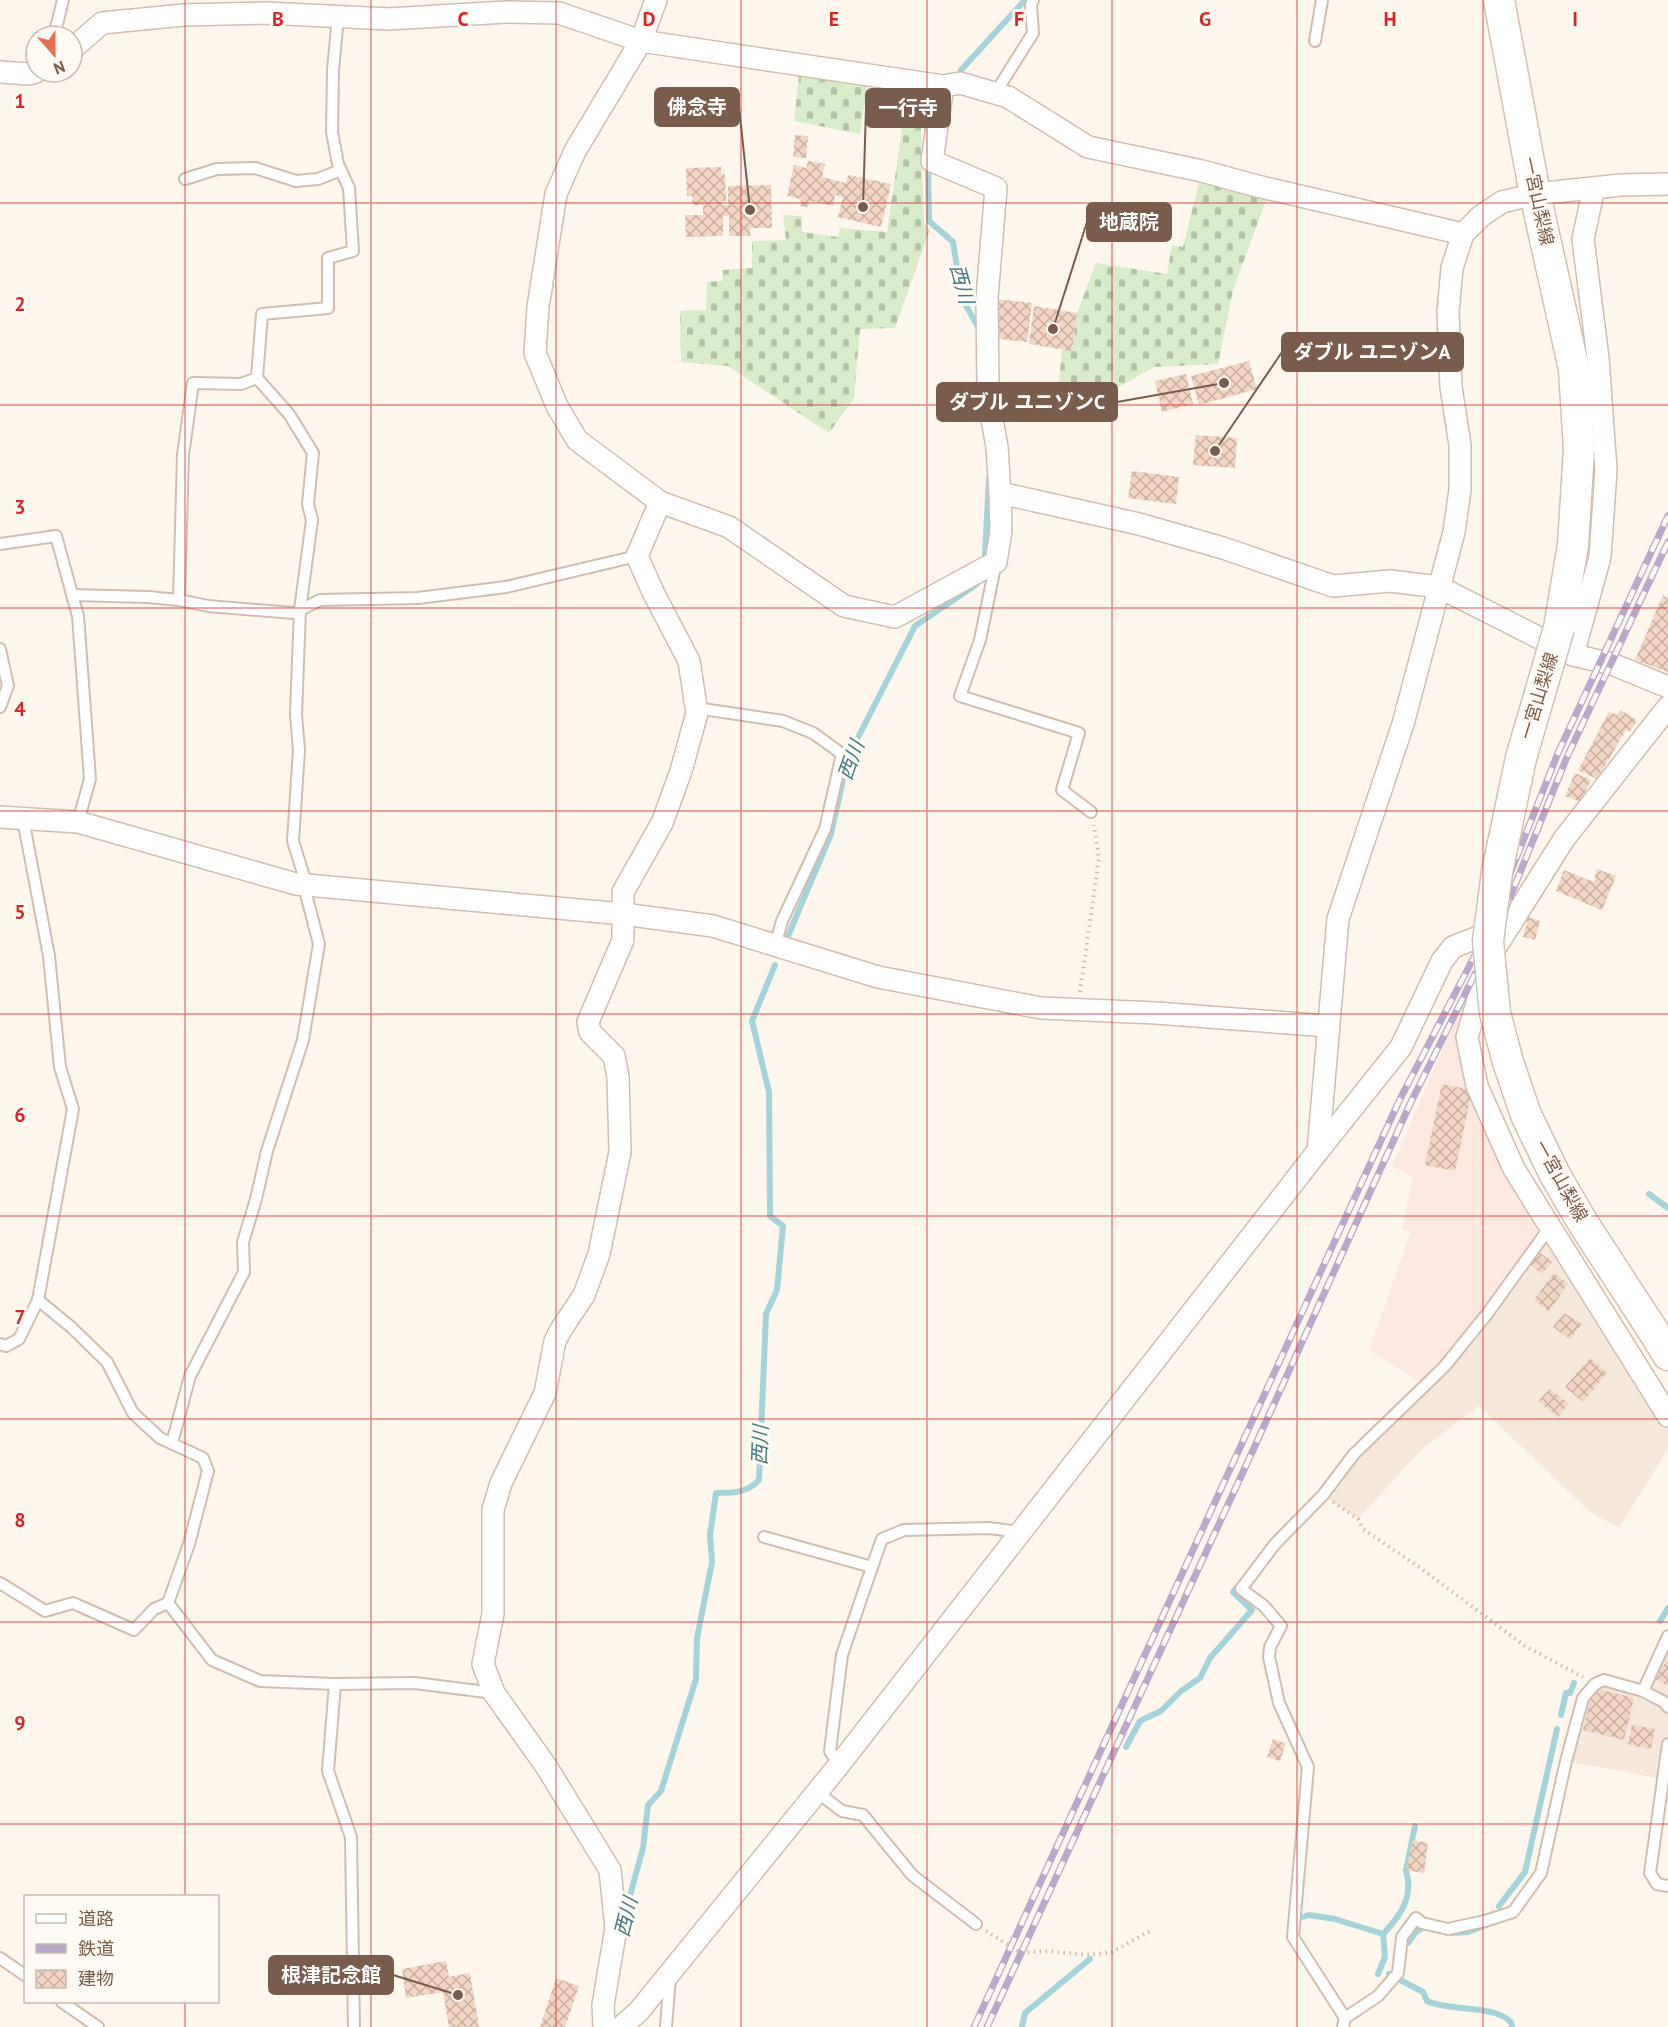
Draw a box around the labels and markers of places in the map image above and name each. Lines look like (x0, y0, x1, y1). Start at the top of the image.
callout: 佛念寺 (655, 88, 739, 126)
callout: 一行寺 (866, 89, 950, 127)
callout: 地蔵院 (1087, 203, 1171, 241)
callout: ダブル ユニゾンA (1282, 333, 1463, 371)
callout: ダブル ユニゾンC (937, 383, 1117, 421)
callout: 根津記念館 (269, 1956, 393, 1994)

